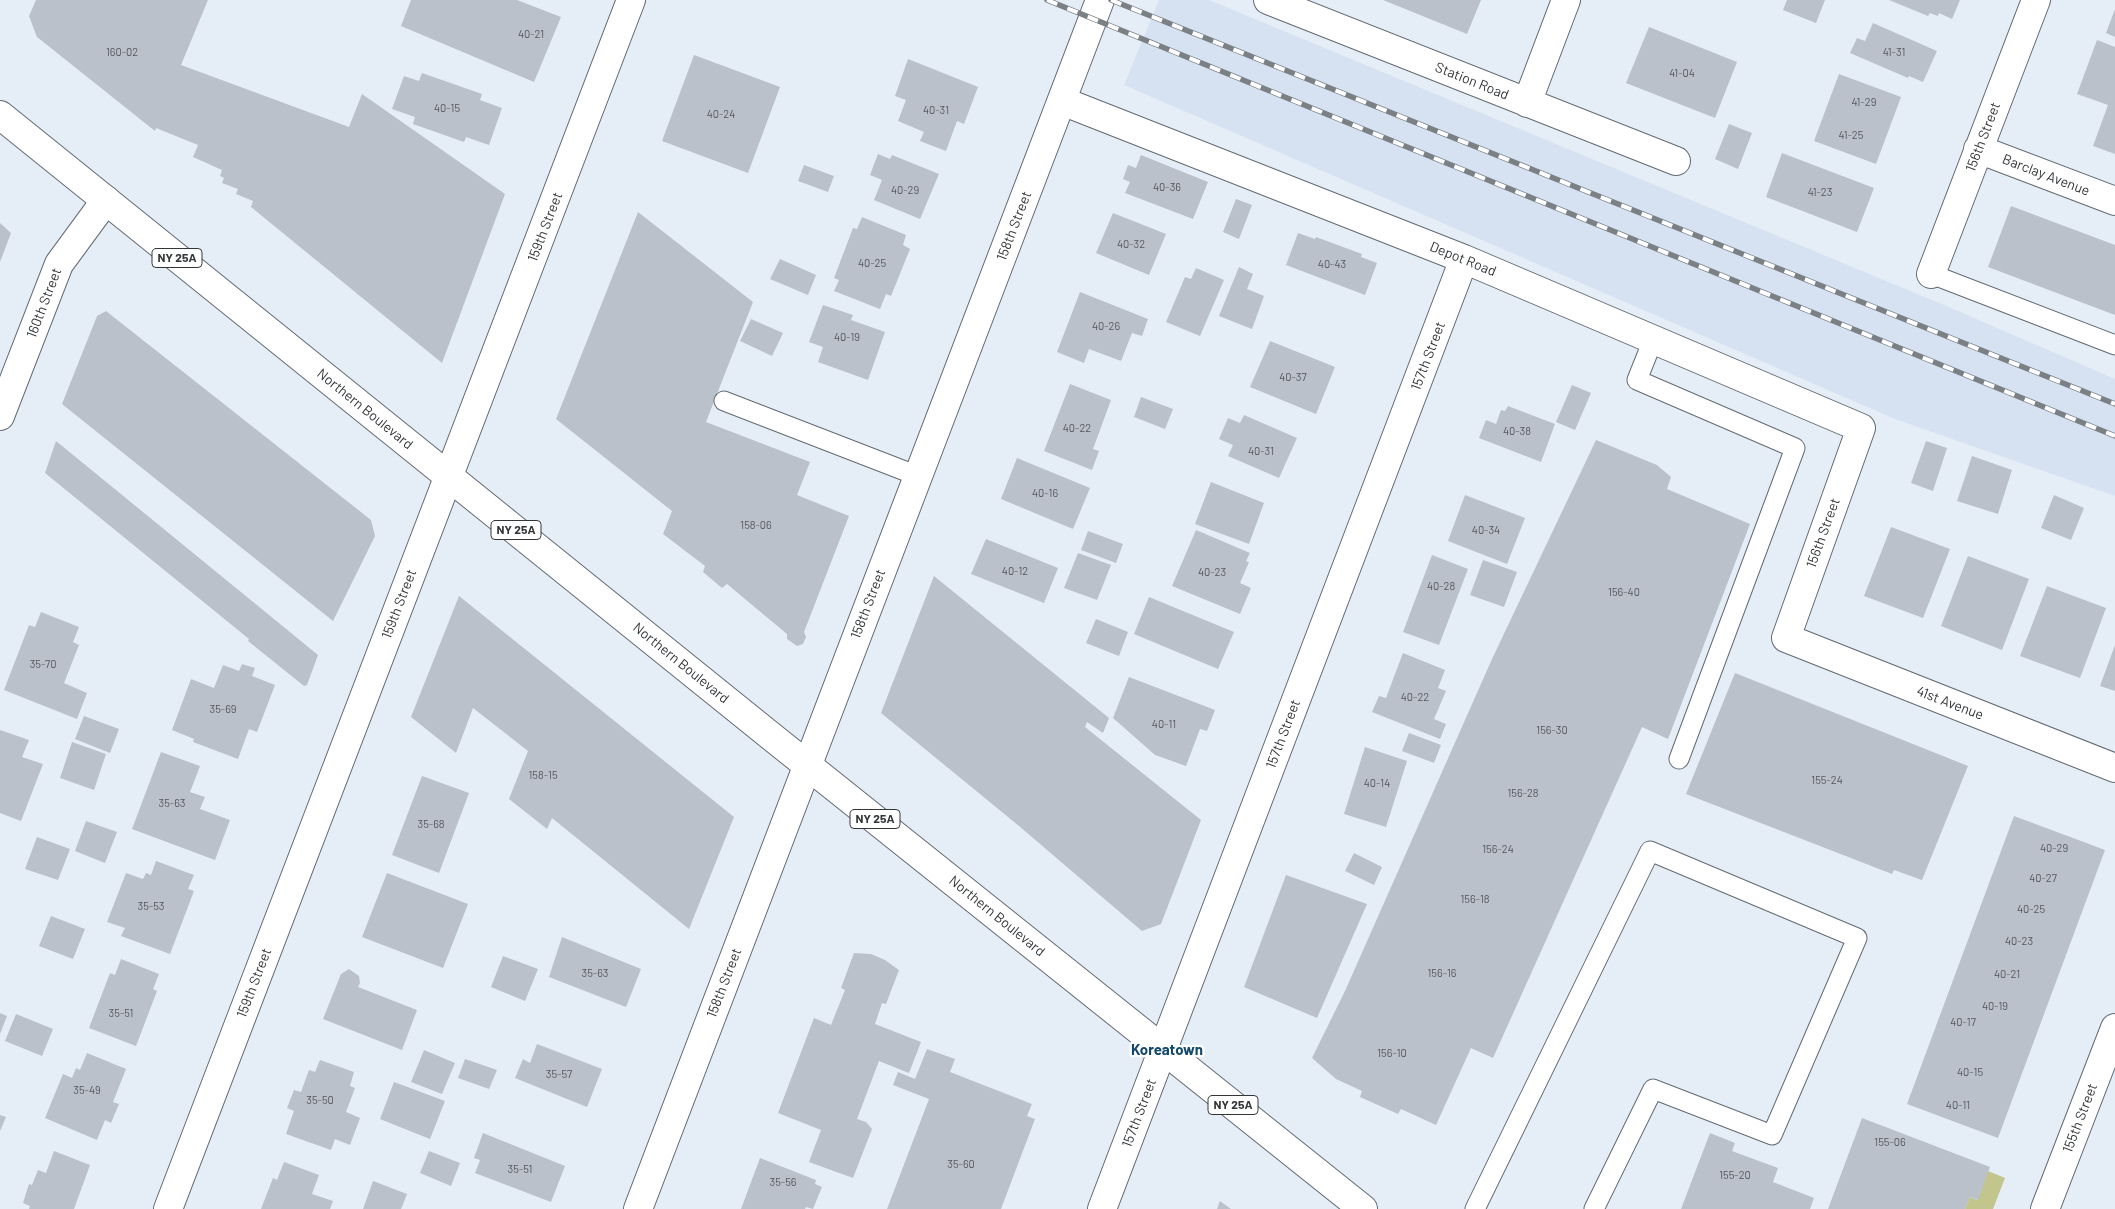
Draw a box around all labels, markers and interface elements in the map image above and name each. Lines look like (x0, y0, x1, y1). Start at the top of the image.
house number: 40-21 (518, 27, 544, 41)
house number: 160-02 (106, 45, 138, 59)
house number: 41-31 (1883, 45, 1905, 59)
street label: Station Road (1433, 59, 1511, 103)
house number: 41-04 (1669, 66, 1695, 80)
house number: 41-29 (1852, 95, 1876, 109)
street label: 156th Street (1962, 100, 2004, 174)
house number: 40-15 (434, 101, 460, 115)
house number: 40-31 (923, 103, 949, 117)
house number: 40-24 (707, 107, 735, 121)
house number: 41-25 (1839, 128, 1863, 142)
street label: Barclay Avenue (2000, 151, 2092, 199)
house number: 40-36 (1153, 180, 1181, 194)
house number: 40-29 (891, 183, 919, 197)
house number: 41-23 (1808, 185, 1832, 199)
street label: 158th Street (993, 189, 1035, 263)
street label: 159th Street (524, 190, 566, 264)
house number: 40-32 (1117, 237, 1145, 251)
street label: Depot Road (1427, 238, 1499, 280)
road number: NY 25A (152, 248, 202, 268)
house number: 40-25 (858, 256, 886, 270)
house number: 40-43 (1318, 257, 1346, 271)
street label: 160th Street (23, 266, 65, 340)
house number: 40-26 (1092, 319, 1120, 333)
street label: 157th Street (1407, 319, 1449, 393)
house number: 40-19 (834, 330, 860, 344)
street label: Northern Boulevard (314, 365, 416, 453)
house number: 40-37 (1279, 370, 1307, 384)
house number: 40-22 (1063, 421, 1091, 435)
house number: 40-38 (1503, 424, 1531, 438)
house number: 40-31 (1248, 444, 1274, 458)
house number: 40-16 (1032, 486, 1058, 500)
street label: 156th Street (1803, 496, 1843, 570)
house number: 158-06 (740, 518, 772, 532)
road number: NY 25A (491, 520, 541, 540)
house number: 40-34 (1472, 523, 1500, 537)
house number: 40-12 (1002, 564, 1028, 578)
house number: 40-23 (1198, 565, 1226, 579)
street label: 159th Street (378, 567, 420, 641)
street label: 158th Street (847, 567, 889, 641)
house number: 40-28 (1427, 579, 1455, 593)
house number: 156-40 (1608, 585, 1640, 599)
street label: Northern Boulevard (630, 619, 732, 707)
house number: 35-70 (30, 657, 56, 671)
street label: 41st Avenue (1914, 683, 1986, 723)
house number: 40-22 (1401, 690, 1429, 704)
street label: 157th Street (1262, 697, 1304, 771)
house number: 35-69 (209, 702, 237, 716)
house number: 40-11 (1152, 717, 1176, 731)
house number: 156-30 (1536, 723, 1568, 737)
house number: 158-15 (528, 768, 558, 782)
house number: 155-24 (1811, 773, 1843, 787)
house number: 40-14 (1364, 776, 1390, 790)
house number: 156-28 (1507, 786, 1539, 800)
house number: 35-63 (159, 796, 185, 810)
road number: NY 25A (850, 810, 900, 829)
house number: 35-68 (417, 817, 445, 831)
house number: 40-29 (2040, 841, 2068, 855)
house number: 156-24 (1482, 842, 1514, 856)
house number: 40-27 (2029, 871, 2057, 885)
street label: Northern Boulevard (946, 872, 1048, 960)
house number: 156-18 (1460, 892, 1490, 906)
house number: 35-53 (138, 899, 164, 913)
house number: 40-25 (2017, 902, 2045, 916)
house number: 40-23 (2005, 934, 2033, 948)
street label: 159th Street (233, 946, 275, 1020)
street label: 158th Street (703, 946, 745, 1020)
house number: 35-63 (582, 966, 608, 980)
house number: 156-16 (1427, 966, 1457, 980)
house number: 40-21 (1994, 967, 2020, 981)
house number: 40-19 (1982, 999, 2008, 1013)
house number: 35-51 (109, 1006, 133, 1020)
house number: 40-17 (1950, 1015, 1976, 1029)
district label: Koreatown (1131, 1041, 1203, 1059)
house number: 156-10 (1377, 1046, 1407, 1060)
house number: 40-15 (1957, 1065, 1983, 1079)
house number: 35-57 (546, 1067, 572, 1081)
street label: 157th Street (1118, 1076, 1160, 1150)
street label: 155th Street (2059, 1081, 2101, 1155)
house number: 35-49 (73, 1083, 101, 1097)
house number: 35-50 (306, 1093, 334, 1107)
road number: NY 25A (1208, 1096, 1258, 1114)
house number: 40-11 (1946, 1098, 1970, 1112)
house number: 155-06 (1874, 1135, 1906, 1149)
house number: 35-60 (947, 1157, 975, 1171)
house number: 35-51 (508, 1162, 532, 1176)
house number: 155-20 (1719, 1168, 1751, 1182)
house number: 35-56 (770, 1175, 796, 1189)

